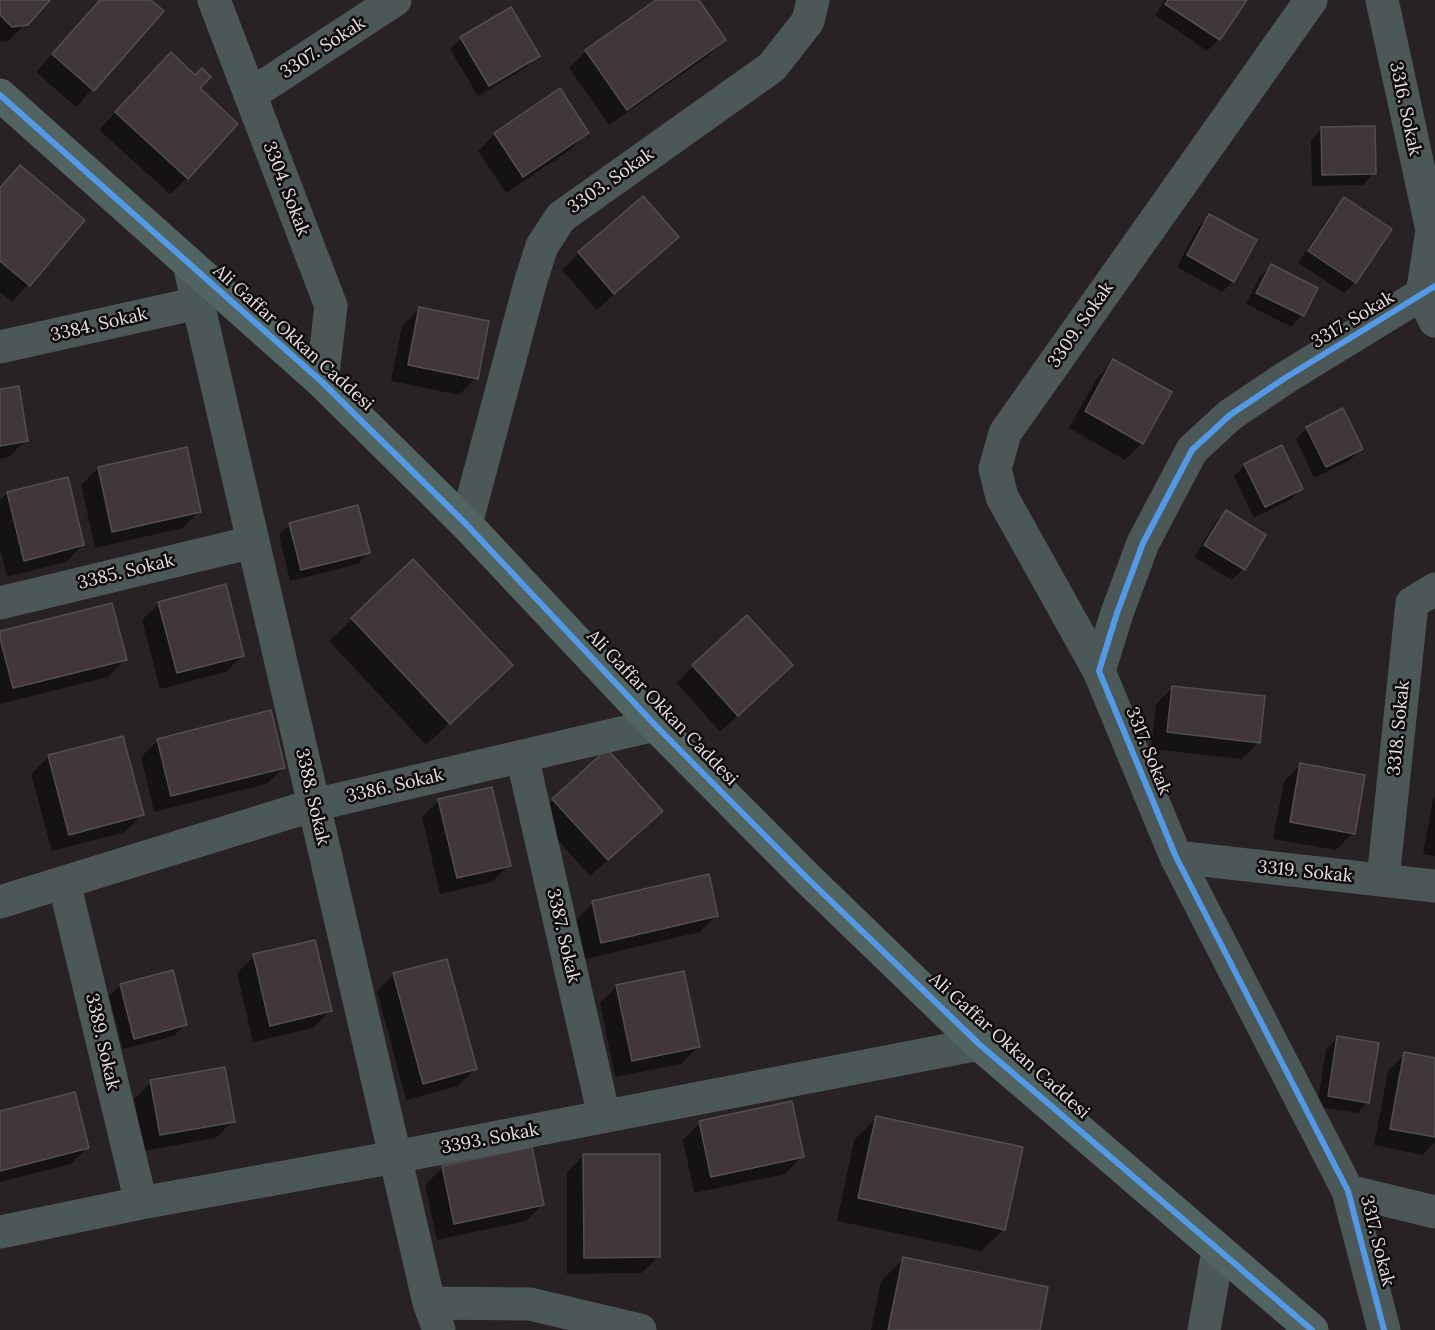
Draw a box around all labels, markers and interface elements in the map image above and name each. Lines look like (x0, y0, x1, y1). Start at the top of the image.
street label: 3307. Sokak (277, 13, 369, 83)
street label: 3316. Sokak (1385, 60, 1425, 158)
street label: 3304. Sokak (258, 139, 314, 239)
street label: 3303. Sokak (564, 144, 658, 218)
street label: Ali Gaffar Okkan Caddesi (208, 260, 378, 416)
street label: 3309. Sokak (1044, 278, 1118, 372)
street label: 3317. Sokak (1308, 287, 1398, 353)
street label: 3384. Sokak (49, 303, 149, 347)
street label: 3385. Sokak (76, 550, 176, 594)
street label: Ali Gaffar Okkan Caddesi (582, 626, 742, 790)
street label: 3318. Sokak (1383, 680, 1415, 776)
street label: 3317. Sokak (1121, 704, 1175, 798)
street label: 3388. Sokak (290, 746, 334, 848)
street label: 3386. Sokak (344, 764, 446, 808)
street label: 3319. Sokak (1257, 856, 1353, 888)
street label: 3387. Sokak (542, 887, 584, 985)
street label: Ali Gaffar Okkan Caddesi (924, 968, 1094, 1124)
street label: 3389. Sokak (80, 991, 124, 1093)
street label: 3393. Sokak (439, 1119, 541, 1159)
street label: 3317. Sokak (1355, 1193, 1399, 1289)

